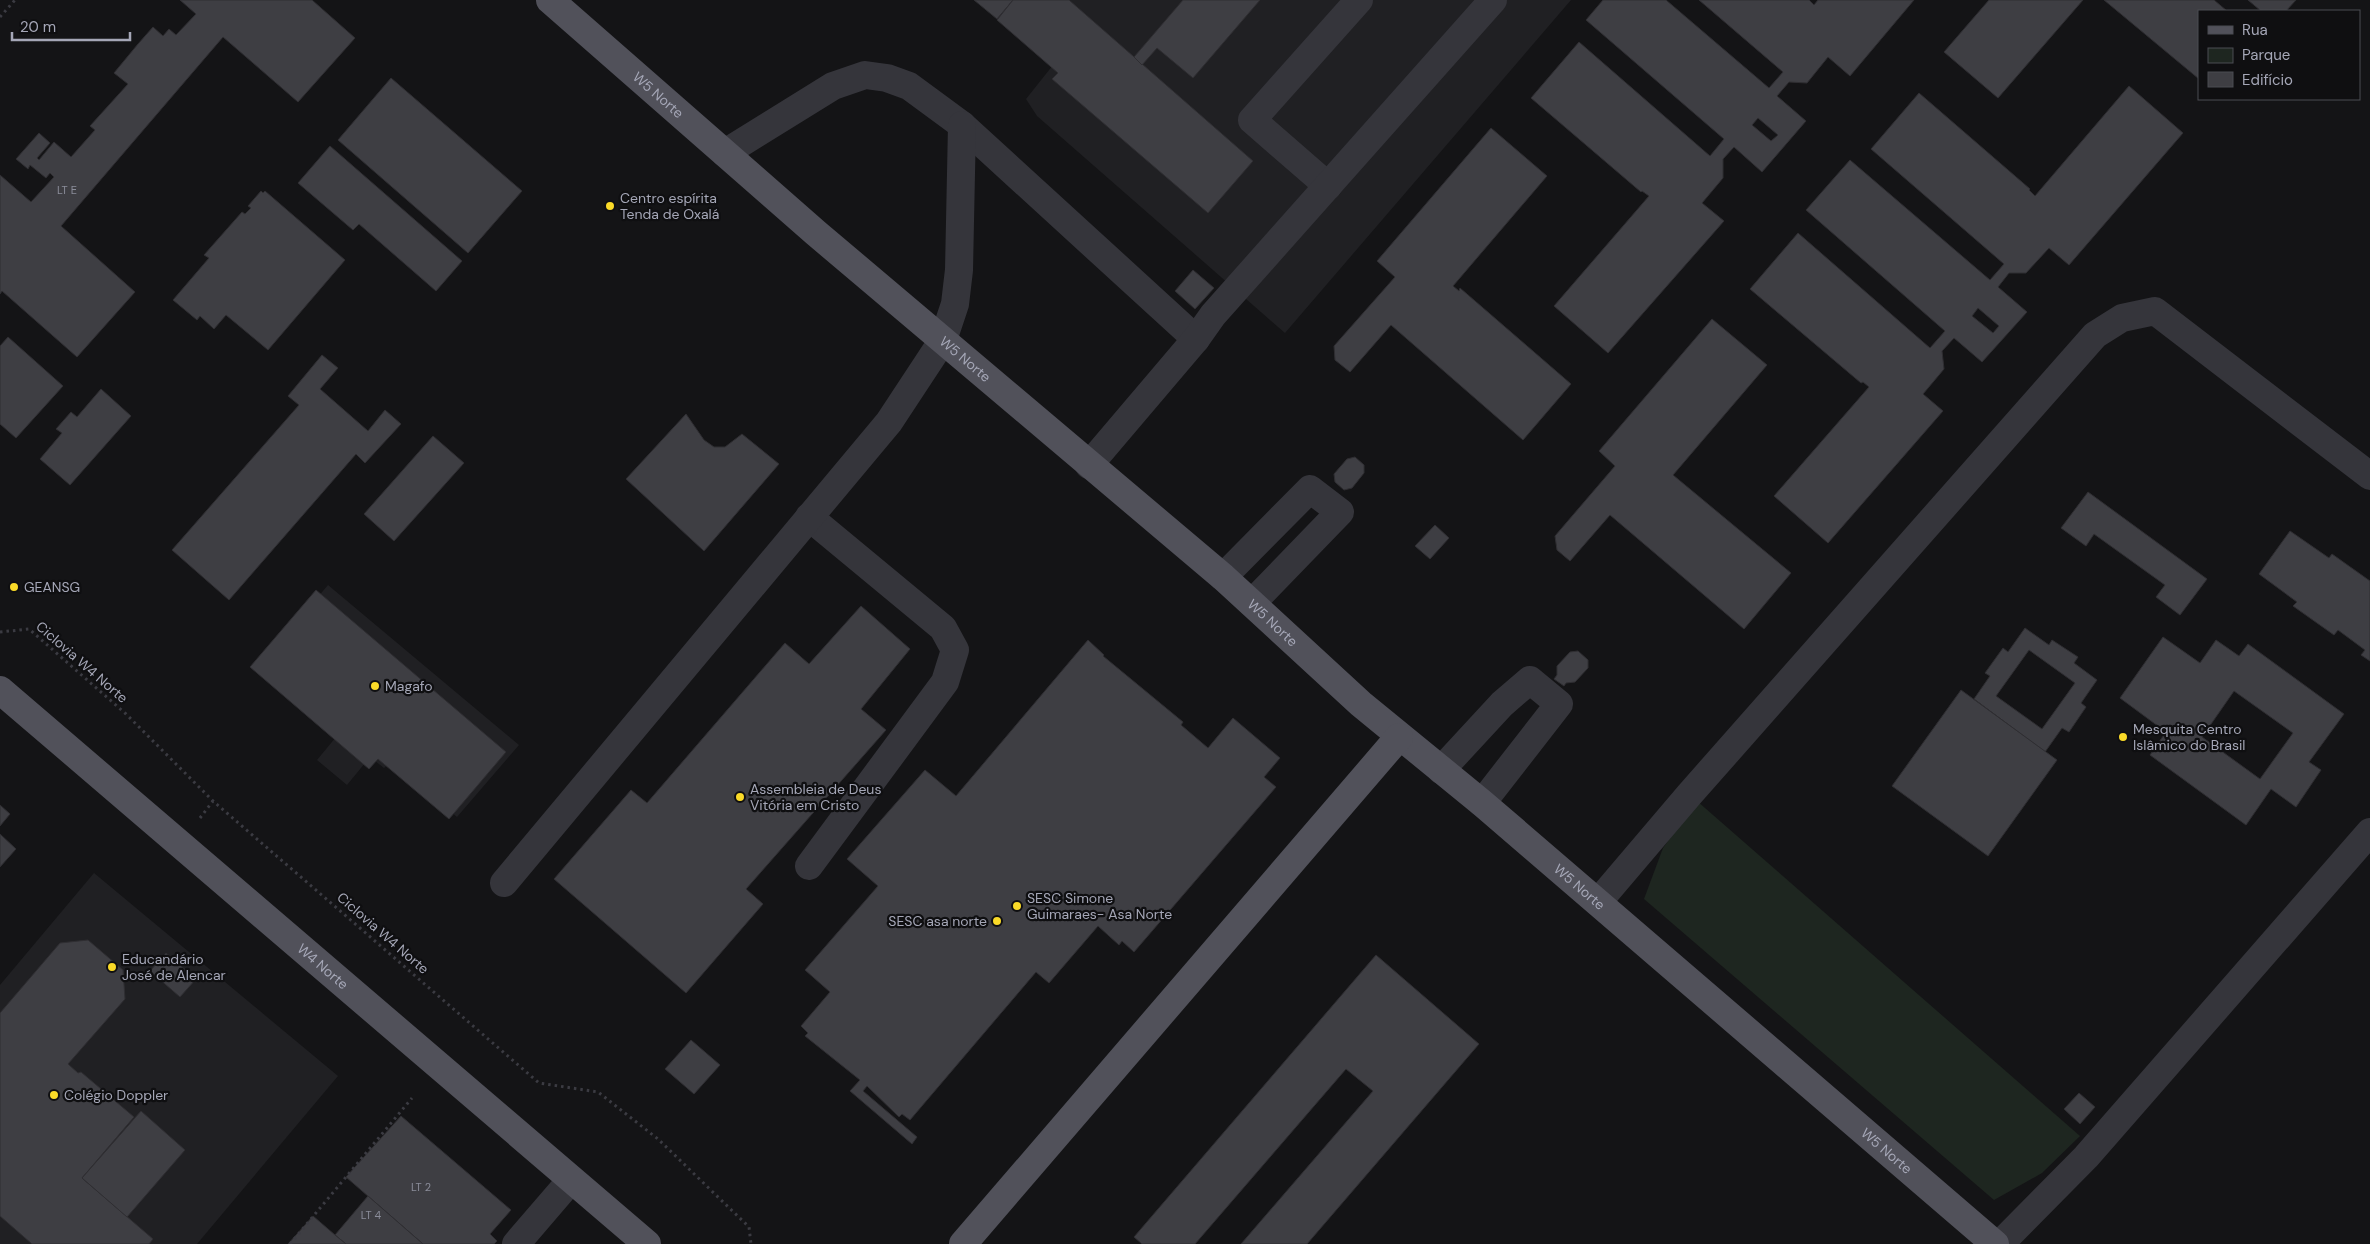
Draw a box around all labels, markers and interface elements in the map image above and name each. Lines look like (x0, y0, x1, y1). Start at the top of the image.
scale bar (12, 10, 130, 42)
legend (2198, 10, 2360, 100)
text: 20 m (20, 17, 56, 37)
text: Rua (2242, 20, 2268, 40)
text: Parque (2242, 45, 2290, 65)
street label: W5 Norte (629, 68, 688, 122)
text: Edifício (2242, 70, 2293, 90)
house number: LT E (57, 183, 77, 197)
place label: Centro espírita Tenda de Oxalá (620, 189, 719, 223)
marker: Centro espírita Tenda de Oxalá (604, 200, 616, 212)
street label: W5 Norte (936, 332, 995, 386)
place label: GEANSG (24, 578, 80, 596)
marker: GEANSG (8, 581, 20, 593)
street label: W5 Norte (1244, 595, 1302, 650)
street label: Ciclovia W4 Norte (32, 617, 132, 707)
place label: Magafo (385, 677, 433, 695)
marker: Magafo (369, 680, 381, 692)
place label: Mesquita Centro Islâmico do Brasil (2133, 720, 2245, 754)
marker: Mesquita Centro Islâmico do Brasil (2117, 731, 2129, 743)
place label: Assembleia de Deus Vitória em Cristo (750, 780, 881, 814)
marker: Assembleia de Deus Vitória em Cristo (734, 791, 746, 803)
street label: W5 Norte (1550, 860, 1609, 914)
street label: Ciclovia W4 Norte (333, 888, 433, 978)
place label: SESC Simone Guimaraes- Asa Norte (1027, 889, 1172, 923)
marker: SESC Simone Guimaraes- Asa Norte (1011, 900, 1023, 912)
place label: SESC asa norte (888, 912, 987, 930)
marker: SESC asa norte (991, 915, 1003, 927)
street label: W4 Norte (294, 940, 352, 993)
place label: Educandário José de Alencar (122, 950, 226, 984)
marker: Educandário José de Alencar (106, 961, 118, 973)
place label: Colégio Doppler (64, 1086, 168, 1104)
marker: Colégio Doppler (48, 1089, 60, 1101)
street label: W5 Norte (1857, 1124, 1916, 1178)
house number: LT 2 (411, 1180, 431, 1194)
house number: LT 4 (361, 1208, 381, 1222)

